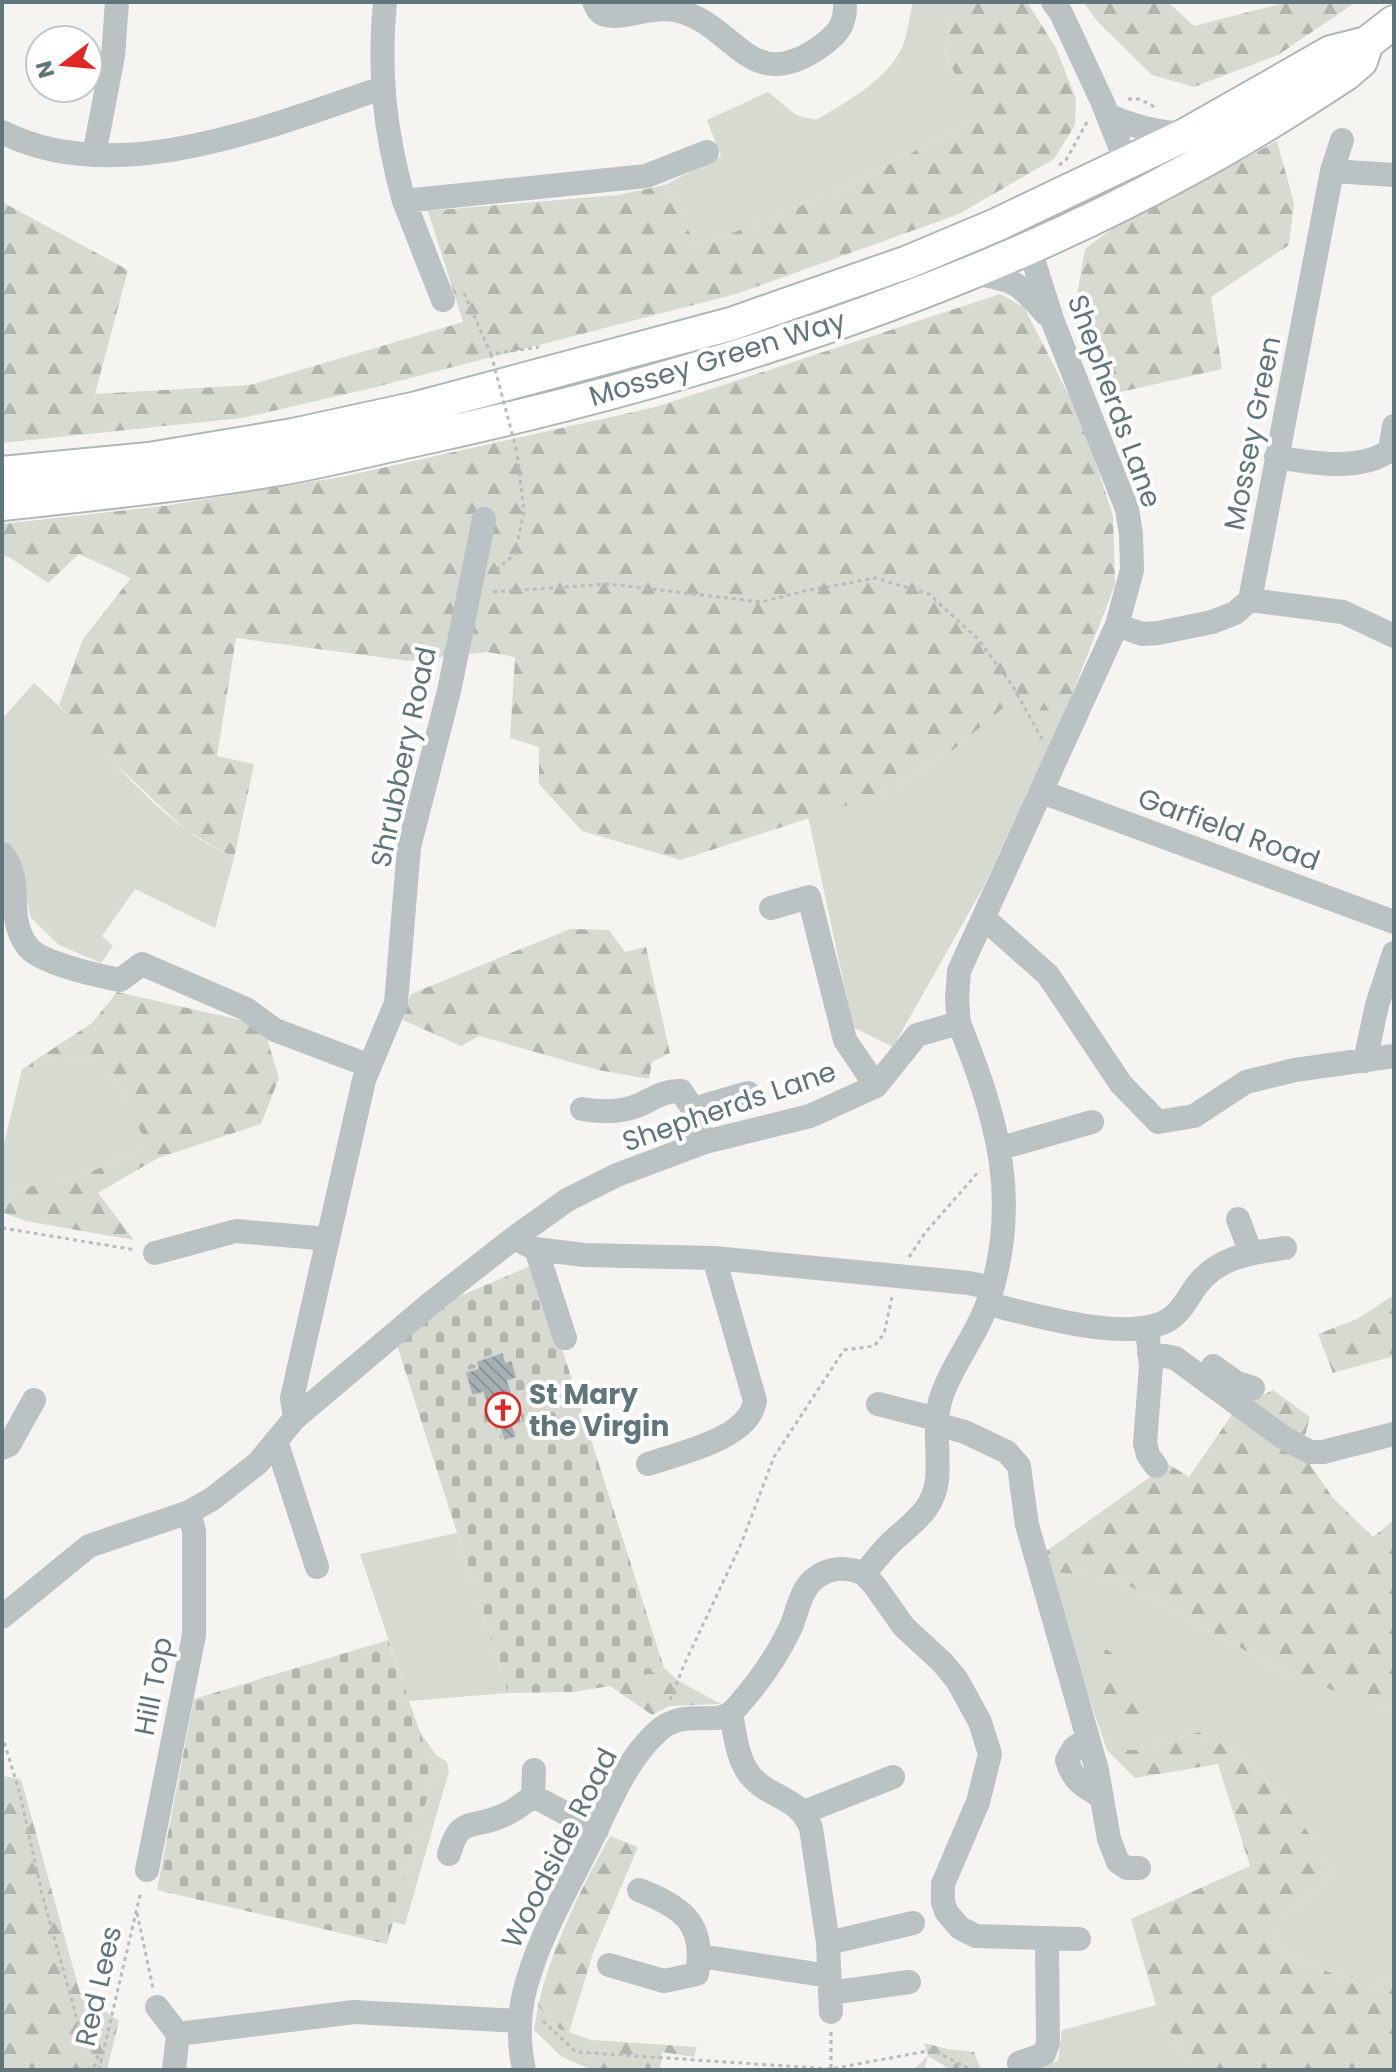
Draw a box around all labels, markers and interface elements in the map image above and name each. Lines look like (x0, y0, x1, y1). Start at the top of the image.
north arrow (24, 24, 104, 104)
text: N (28, 57, 62, 82)
street label: Shepherds Lane (1058, 289, 1171, 513)
street label: Mossey Green Way (584, 301, 850, 416)
street label: Mossey Green (1215, 333, 1290, 533)
street label: Shrubbery Road (361, 643, 446, 871)
street label: Garfield Road (1133, 779, 1325, 880)
street label: Shepherds Lane (617, 1052, 841, 1161)
place label: St Mary the Virgin (529, 1375, 669, 1446)
church icon: St Mary the Virgin (484, 1391, 522, 1429)
street label: Hill Top (125, 1634, 182, 1739)
street label: Woodside Road (492, 1741, 627, 1955)
street label: Red Lees (66, 1922, 131, 2050)

